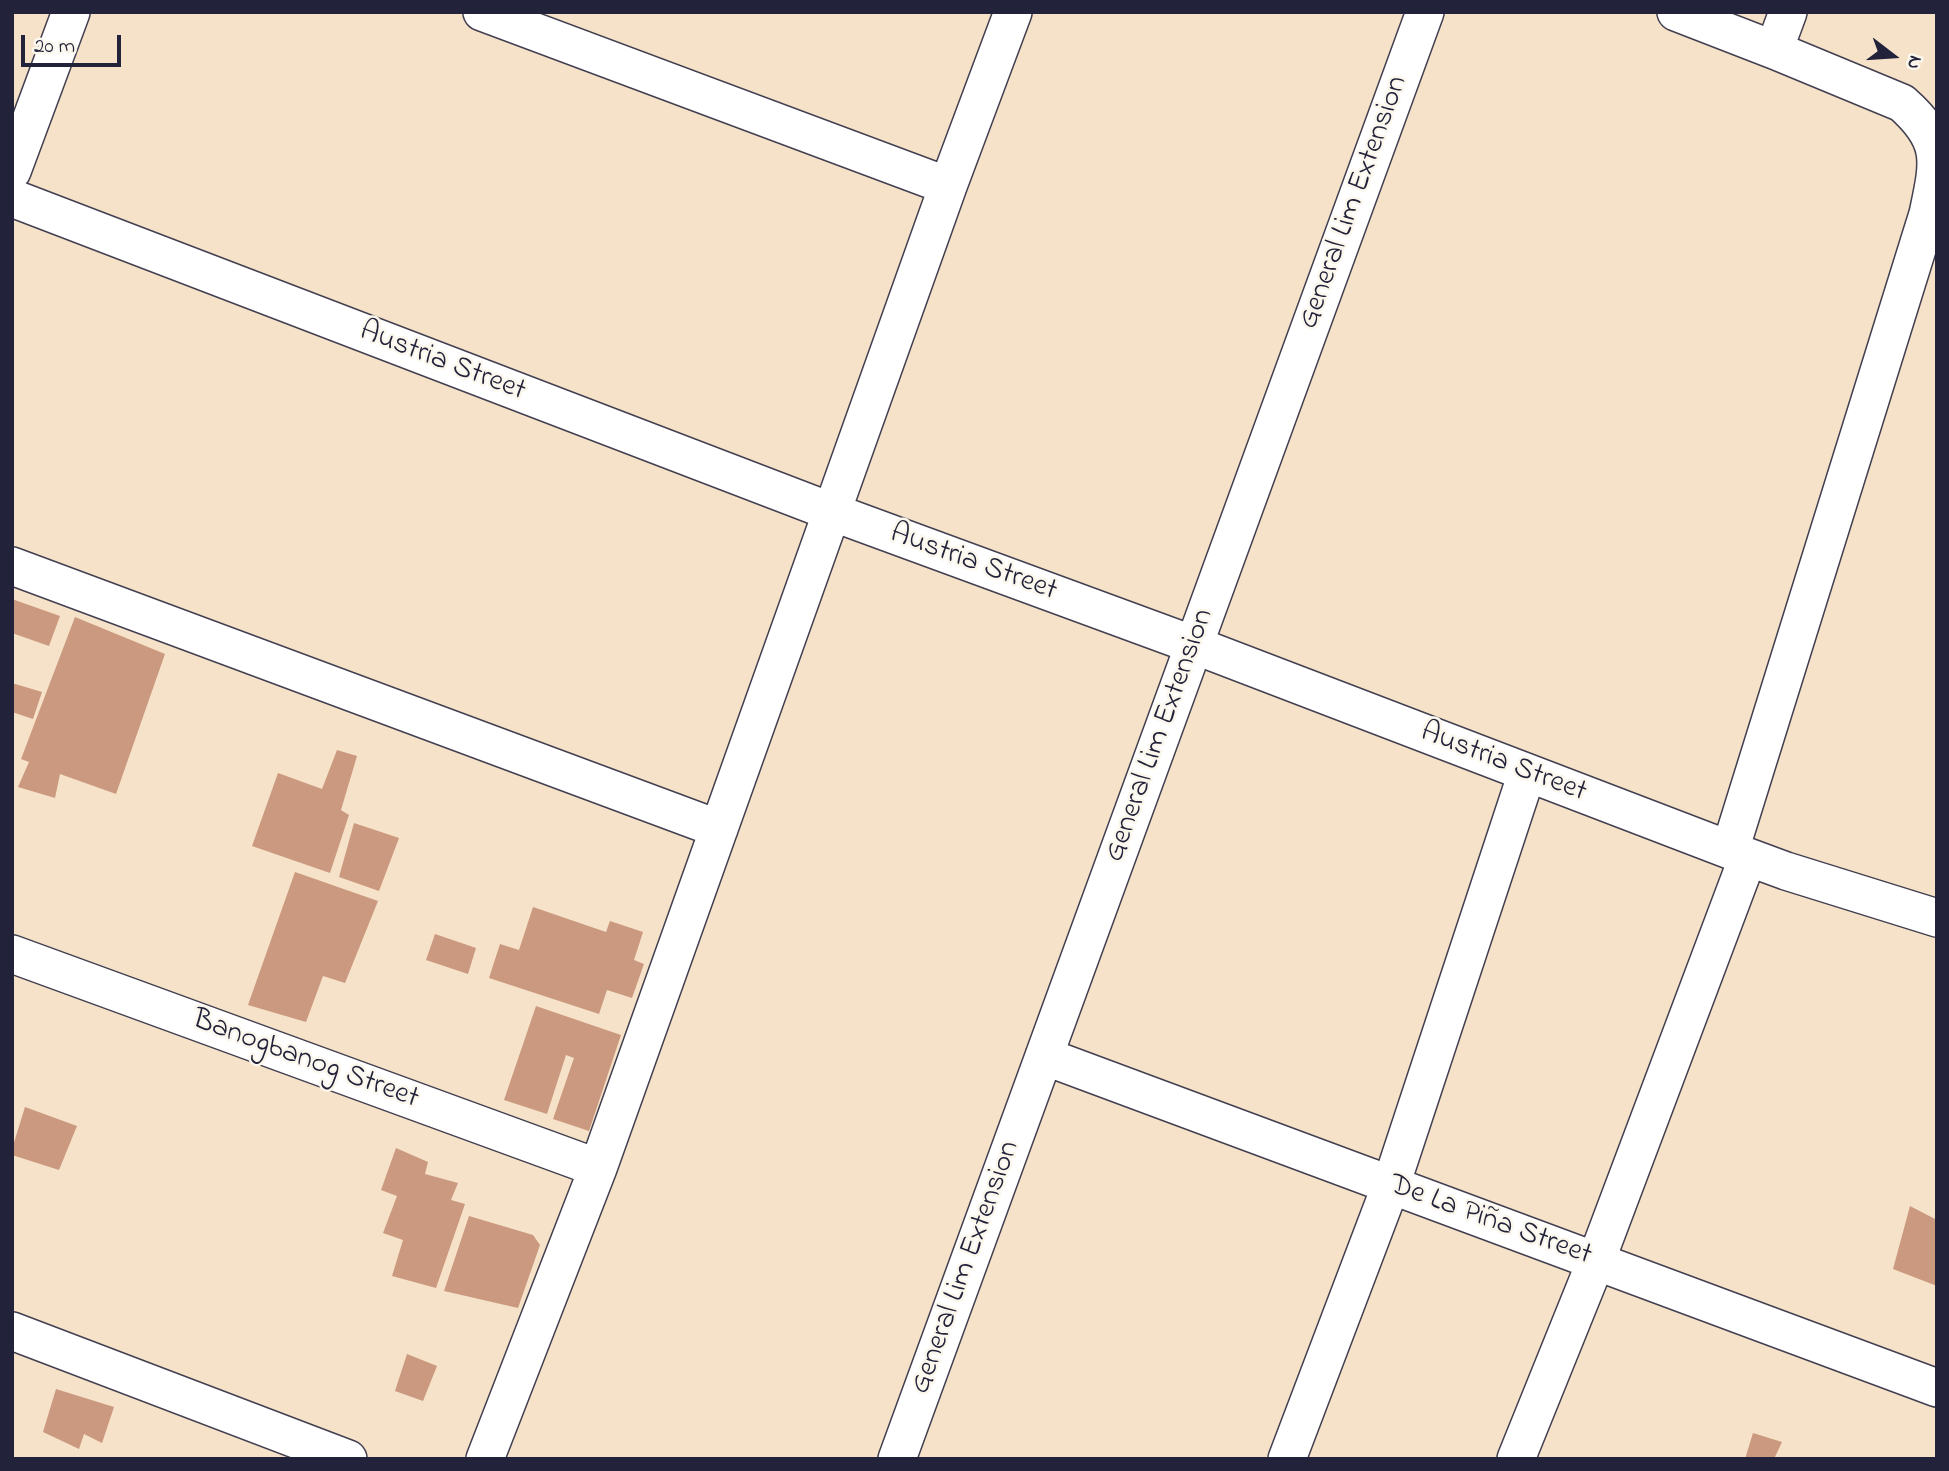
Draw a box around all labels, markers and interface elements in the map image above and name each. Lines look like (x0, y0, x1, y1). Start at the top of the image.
scale bar (24, 21, 124, 65)
north arrow (1858, 21, 1928, 91)
text: 20 m (34, 32, 75, 62)
text: N (1899, 52, 1928, 72)
street label: General Lim Extension (1292, 71, 1418, 335)
street label: Austria Street (354, 315, 530, 411)
street label: Austria Street (885, 517, 1061, 611)
street label: General Lim Extension (1098, 604, 1224, 868)
street label: Austria Street (1415, 716, 1591, 812)
street label: Banogbanog Street (187, 1003, 423, 1119)
street label: General Lim Extension (904, 1136, 1030, 1400)
street label: De La Piña Street (1384, 1169, 1596, 1275)

